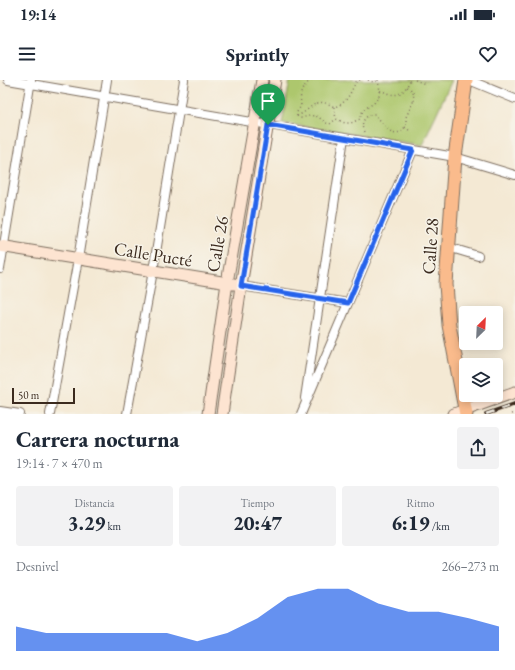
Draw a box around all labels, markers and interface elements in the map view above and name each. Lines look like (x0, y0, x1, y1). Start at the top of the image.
text: 19:14 (20, 5, 56, 24)
icon: menu (16, 43, 38, 65)
text: Sprintly (226, 43, 289, 66)
icon: heart (477, 43, 499, 65)
pin (251, 84, 285, 125)
icon: arrive (257, 90, 279, 112)
street label: Calle 26 (201, 214, 233, 274)
street label: Calle 28 (417, 217, 443, 275)
street label: Calle Pucté (112, 236, 194, 272)
north arrow (459, 306, 503, 350)
map controls (459, 306, 503, 402)
button: layers (459, 358, 503, 402)
scale bar (12, 386, 75, 405)
text: 50 m (18, 388, 39, 402)
text: Carrera nocturna (16, 425, 179, 454)
button: share (457, 427, 499, 469)
text: 19:14 · 7 × 470 m (16, 455, 103, 472)
text: Distancia (75, 496, 114, 510)
text: Tiempo (240, 496, 275, 510)
text: Ritmo (407, 496, 435, 510)
text: 3.29 (68, 510, 105, 536)
text: 20:47 (233, 510, 282, 536)
text: 6:19 (391, 510, 429, 536)
text: km (105, 519, 121, 533)
text: /km (429, 519, 450, 533)
text: Desnivel (16, 558, 59, 575)
text: 266–273 m (442, 558, 499, 575)

